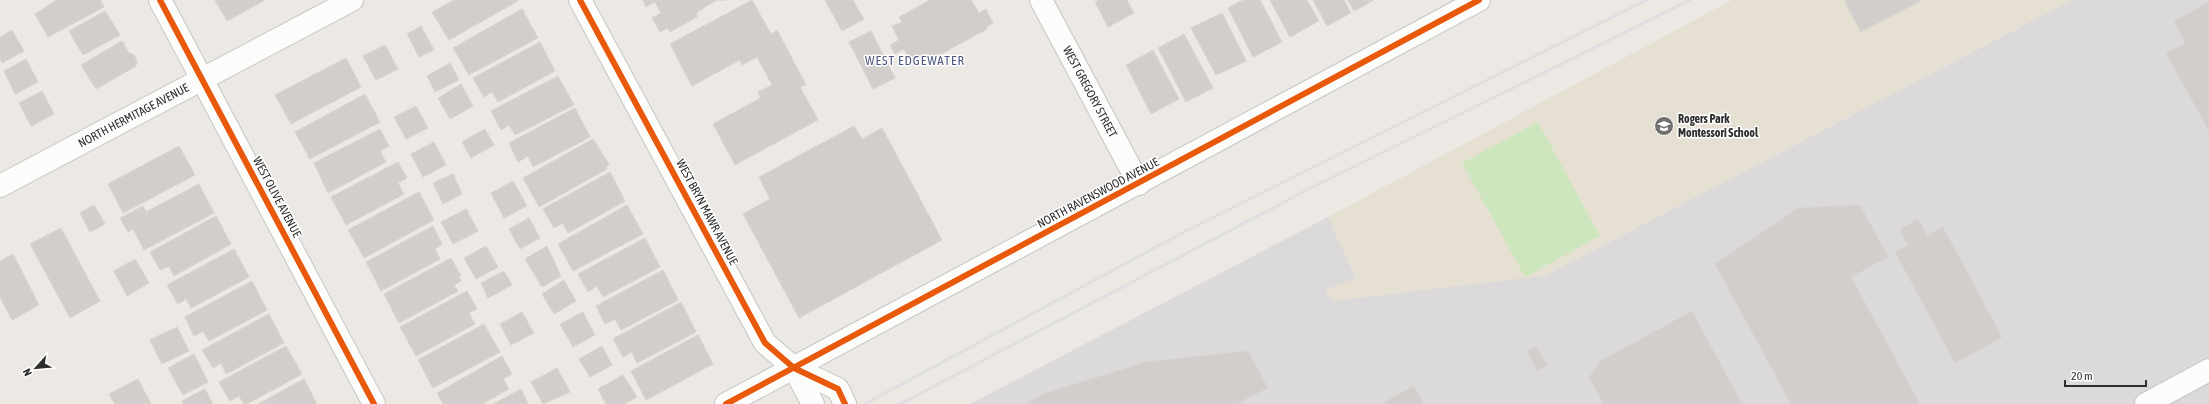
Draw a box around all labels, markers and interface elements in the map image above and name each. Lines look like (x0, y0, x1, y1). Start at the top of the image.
street label: WEST GREGORY STREET (1060, 44, 1120, 141)
district label: WEST EDGEWATER (865, 53, 965, 68)
street label: NORTH HERMITAGE AVENUE (76, 81, 191, 150)
place label: Rogers Park Montessori School (1678, 112, 1759, 140)
school or university icon: Rogers Park Montessori School (1653, 115, 1675, 137)
street label: WEST OLIVE AVENUE (250, 154, 304, 240)
street label: NORTH RAVENSWOOD AVENUE (1035, 155, 1161, 231)
street label: WEST BRYN MAWR AVENUE (673, 157, 741, 267)
north arrow (16, 348, 56, 388)
scale bar (2065, 362, 2146, 388)
text: N (20, 367, 34, 378)
text: 20 m (2071, 369, 2093, 383)

